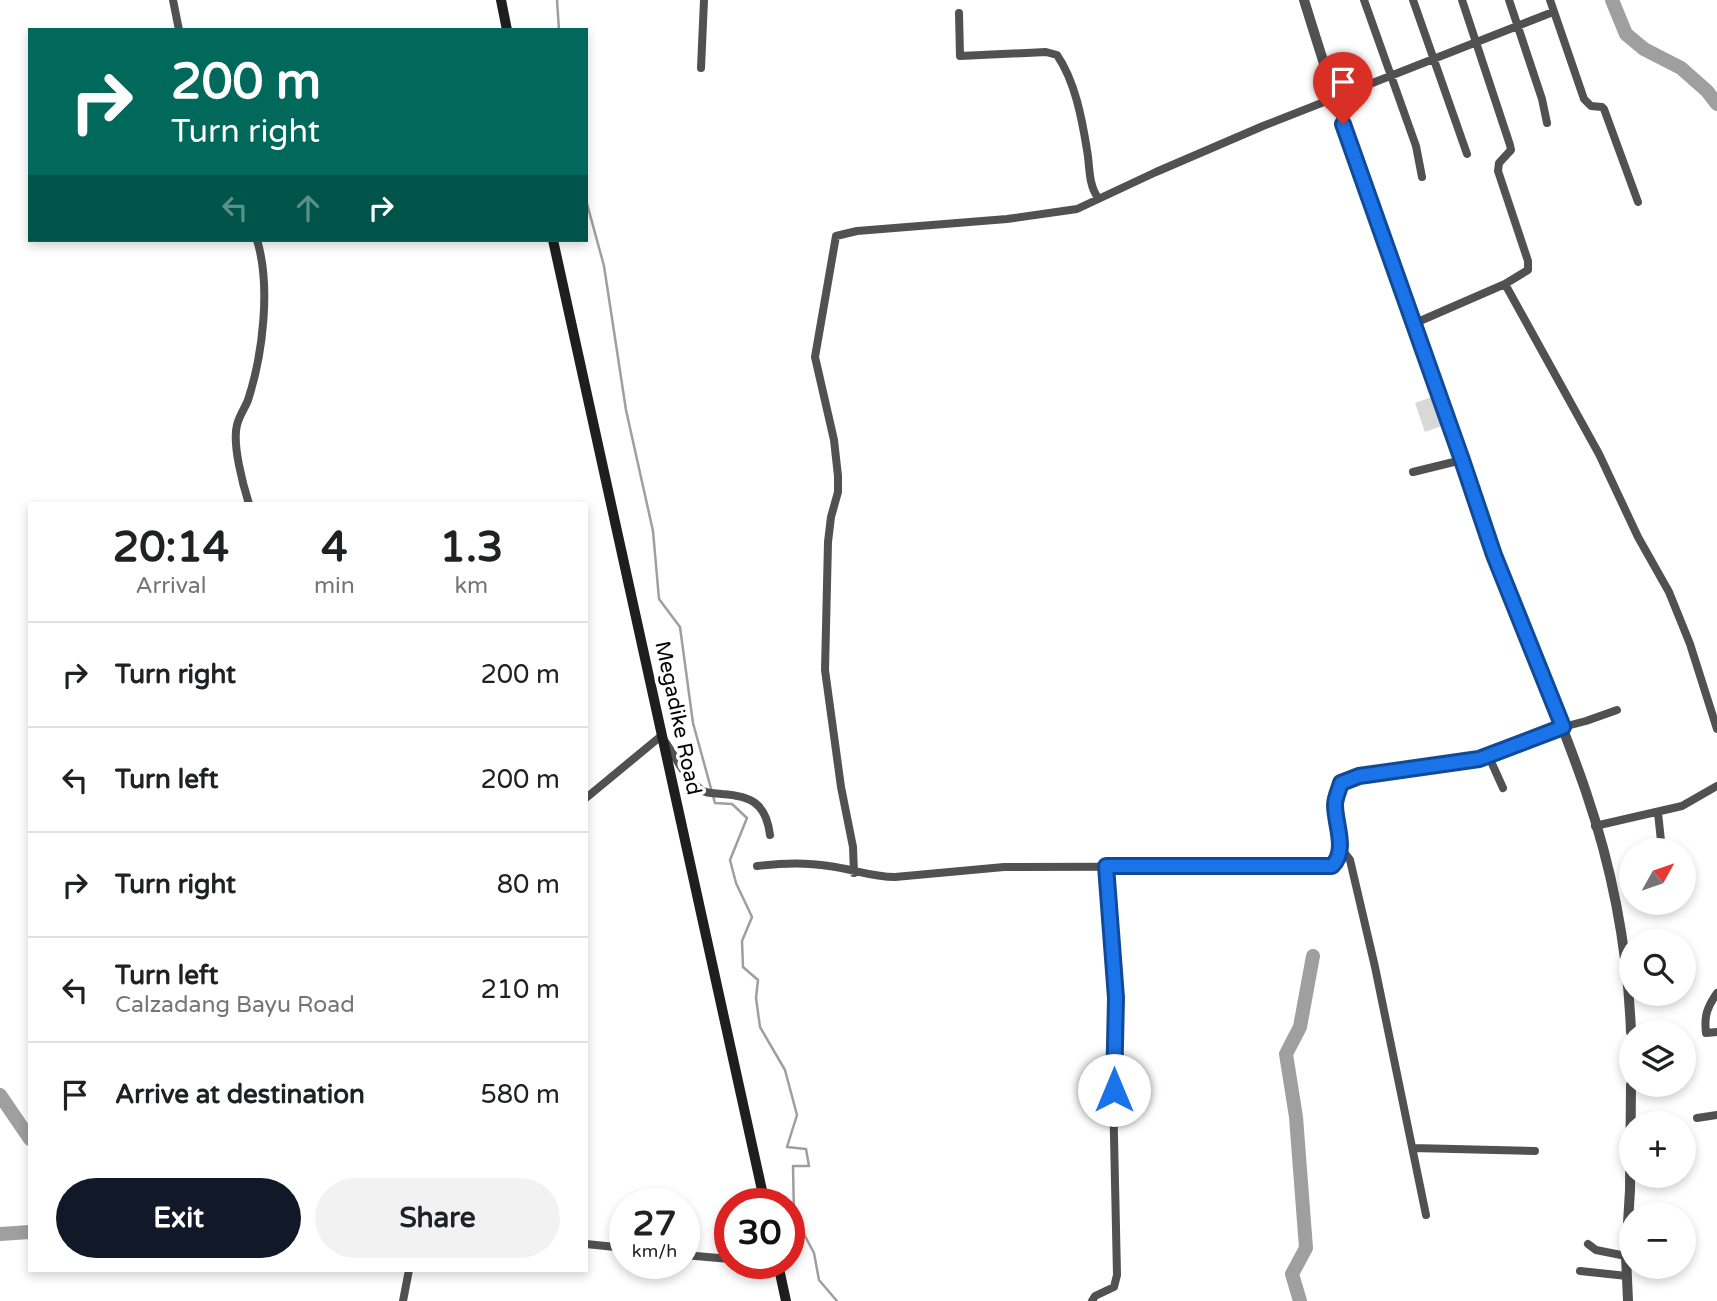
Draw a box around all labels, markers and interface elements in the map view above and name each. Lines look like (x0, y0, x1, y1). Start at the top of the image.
pin (1313, 52, 1373, 124)
text: 200 m (171, 53, 321, 112)
icon: right (56, 56, 147, 147)
icon: arrive (1324, 63, 1362, 101)
text: Turn right (171, 113, 320, 151)
icon: left (216, 189, 254, 227)
icon: ahead (289, 189, 327, 227)
icon: right (362, 189, 400, 227)
text: 20:14 (113, 522, 229, 573)
text: 4 (321, 522, 348, 573)
text: 1.3 (440, 522, 503, 573)
text: Arrival (135, 572, 207, 600)
text: min (314, 572, 355, 600)
text: km (455, 572, 488, 600)
street label: Megadike Road (649, 639, 707, 797)
icon: right (56, 656, 94, 694)
text: Turn right (115, 659, 236, 690)
text: 200 m (480, 659, 560, 690)
icon: left (56, 761, 94, 799)
text: Turn left (115, 764, 218, 795)
text: 200 m (480, 764, 560, 795)
north arrow (1619, 838, 1696, 915)
map controls (1619, 838, 1696, 1279)
icon: right (56, 866, 94, 904)
text: Turn right (115, 869, 236, 900)
text: 80 m (497, 869, 560, 900)
button: search (1619, 929, 1696, 1006)
text: Turn left (115, 960, 218, 991)
icon: left (56, 971, 94, 1009)
text: 210 m (480, 974, 560, 1005)
text: Calzadang Bayu Road (115, 991, 355, 1019)
button: layers (1619, 1020, 1696, 1097)
position arrow (1077, 1053, 1151, 1127)
icon: arrive (56, 1076, 94, 1114)
text: Arrive at destination (115, 1079, 365, 1110)
text: 580 m (480, 1079, 560, 1110)
button: + (1619, 1111, 1696, 1188)
button: Exit (56, 1178, 301, 1258)
button: Share (315, 1178, 560, 1258)
speed limit sign: 30 (714, 1188, 805, 1279)
button: − (1619, 1202, 1696, 1279)
text: 27 (633, 1203, 676, 1245)
text: km/h (632, 1240, 677, 1262)

